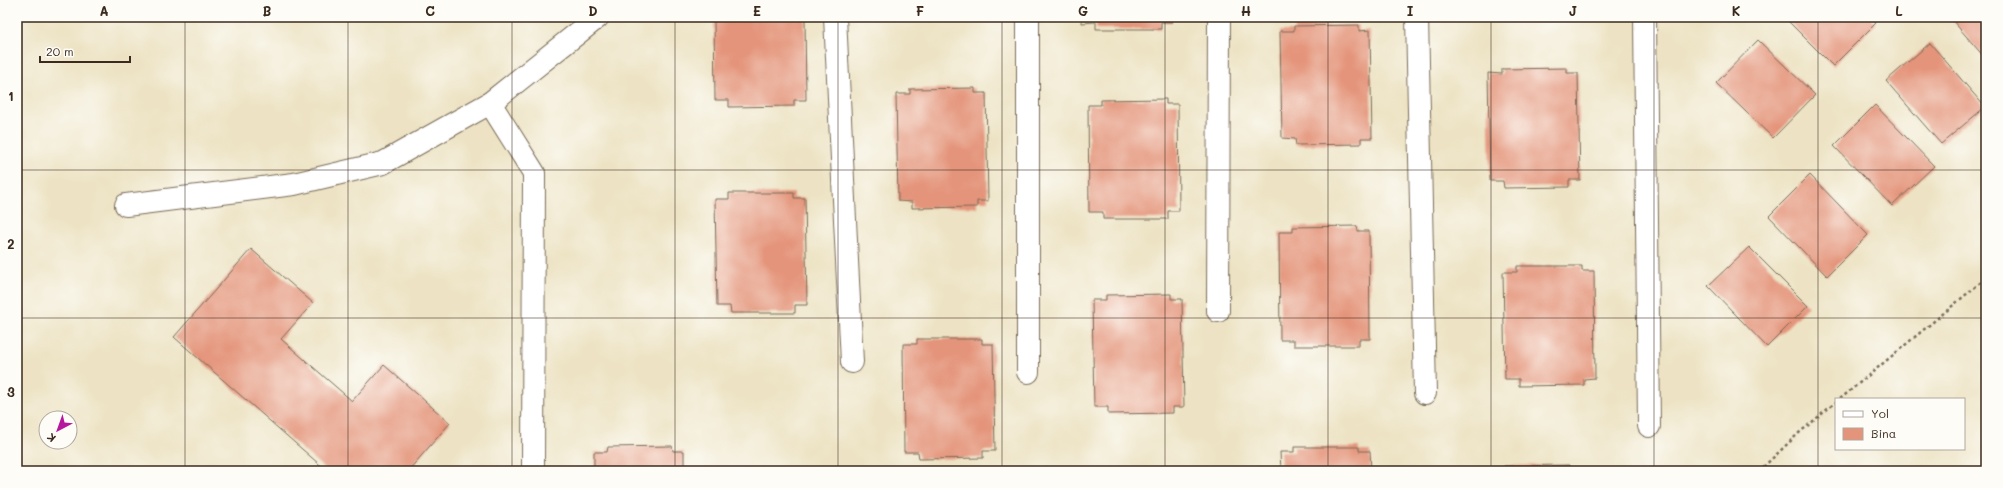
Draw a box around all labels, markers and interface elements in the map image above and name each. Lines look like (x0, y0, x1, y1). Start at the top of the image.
text: A (99, 2, 109, 19)
text: B (263, 2, 272, 19)
text: C (425, 2, 435, 19)
text: D (588, 2, 598, 19)
text: E (753, 2, 761, 19)
text: F (916, 2, 924, 19)
text: G (1078, 2, 1088, 19)
text: H (1241, 2, 1251, 19)
text: I (1407, 2, 1414, 19)
text: J (1569, 2, 1577, 19)
text: K (1732, 2, 1741, 19)
text: L (1895, 2, 1903, 19)
scale bar (40, 38, 130, 64)
text: 20 m (46, 43, 74, 59)
text: 1 (8, 87, 14, 104)
text: 2 (7, 235, 15, 252)
text: 3 (7, 383, 15, 400)
legend (1835, 398, 1965, 450)
text: Yol (1871, 405, 1889, 421)
north arrow (38, 410, 78, 450)
text: Bina (1871, 425, 1896, 441)
text: K (43, 430, 59, 446)

